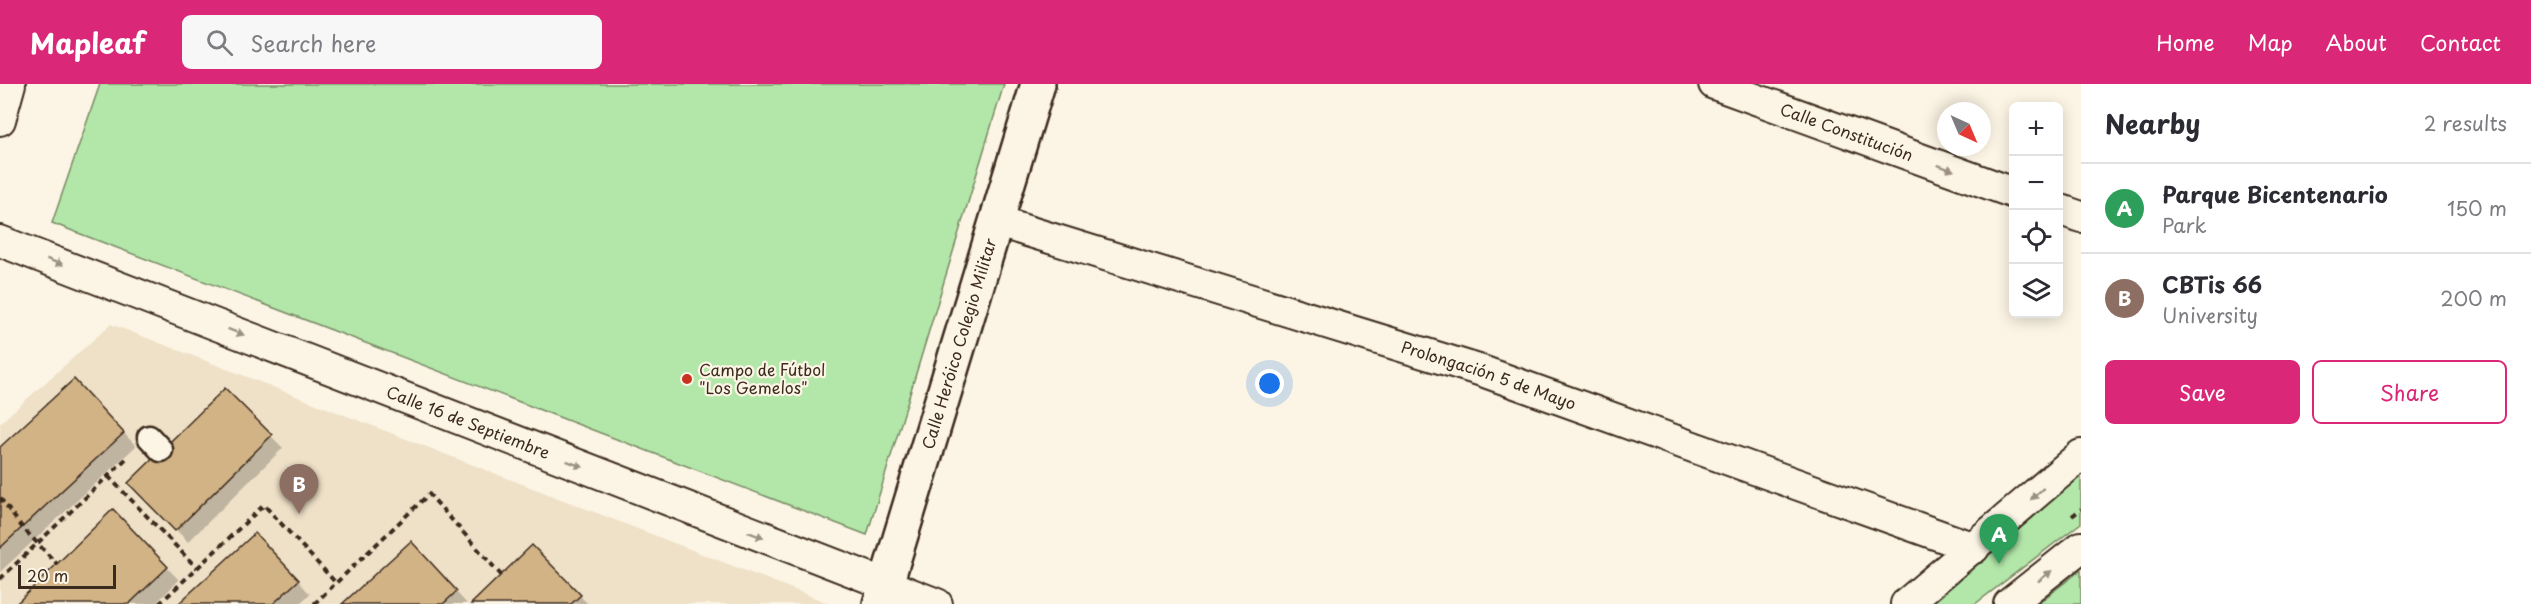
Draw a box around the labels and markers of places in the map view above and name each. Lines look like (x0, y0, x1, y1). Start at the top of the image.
place label: Campo de Fútbol "Los Gemelos" (699, 357, 825, 399)
marker: Campo de Fútbol "Los Gemelos" (680, 372, 694, 386)
pin: B (280, 464, 318, 514)
pin: A (1980, 514, 2018, 564)

